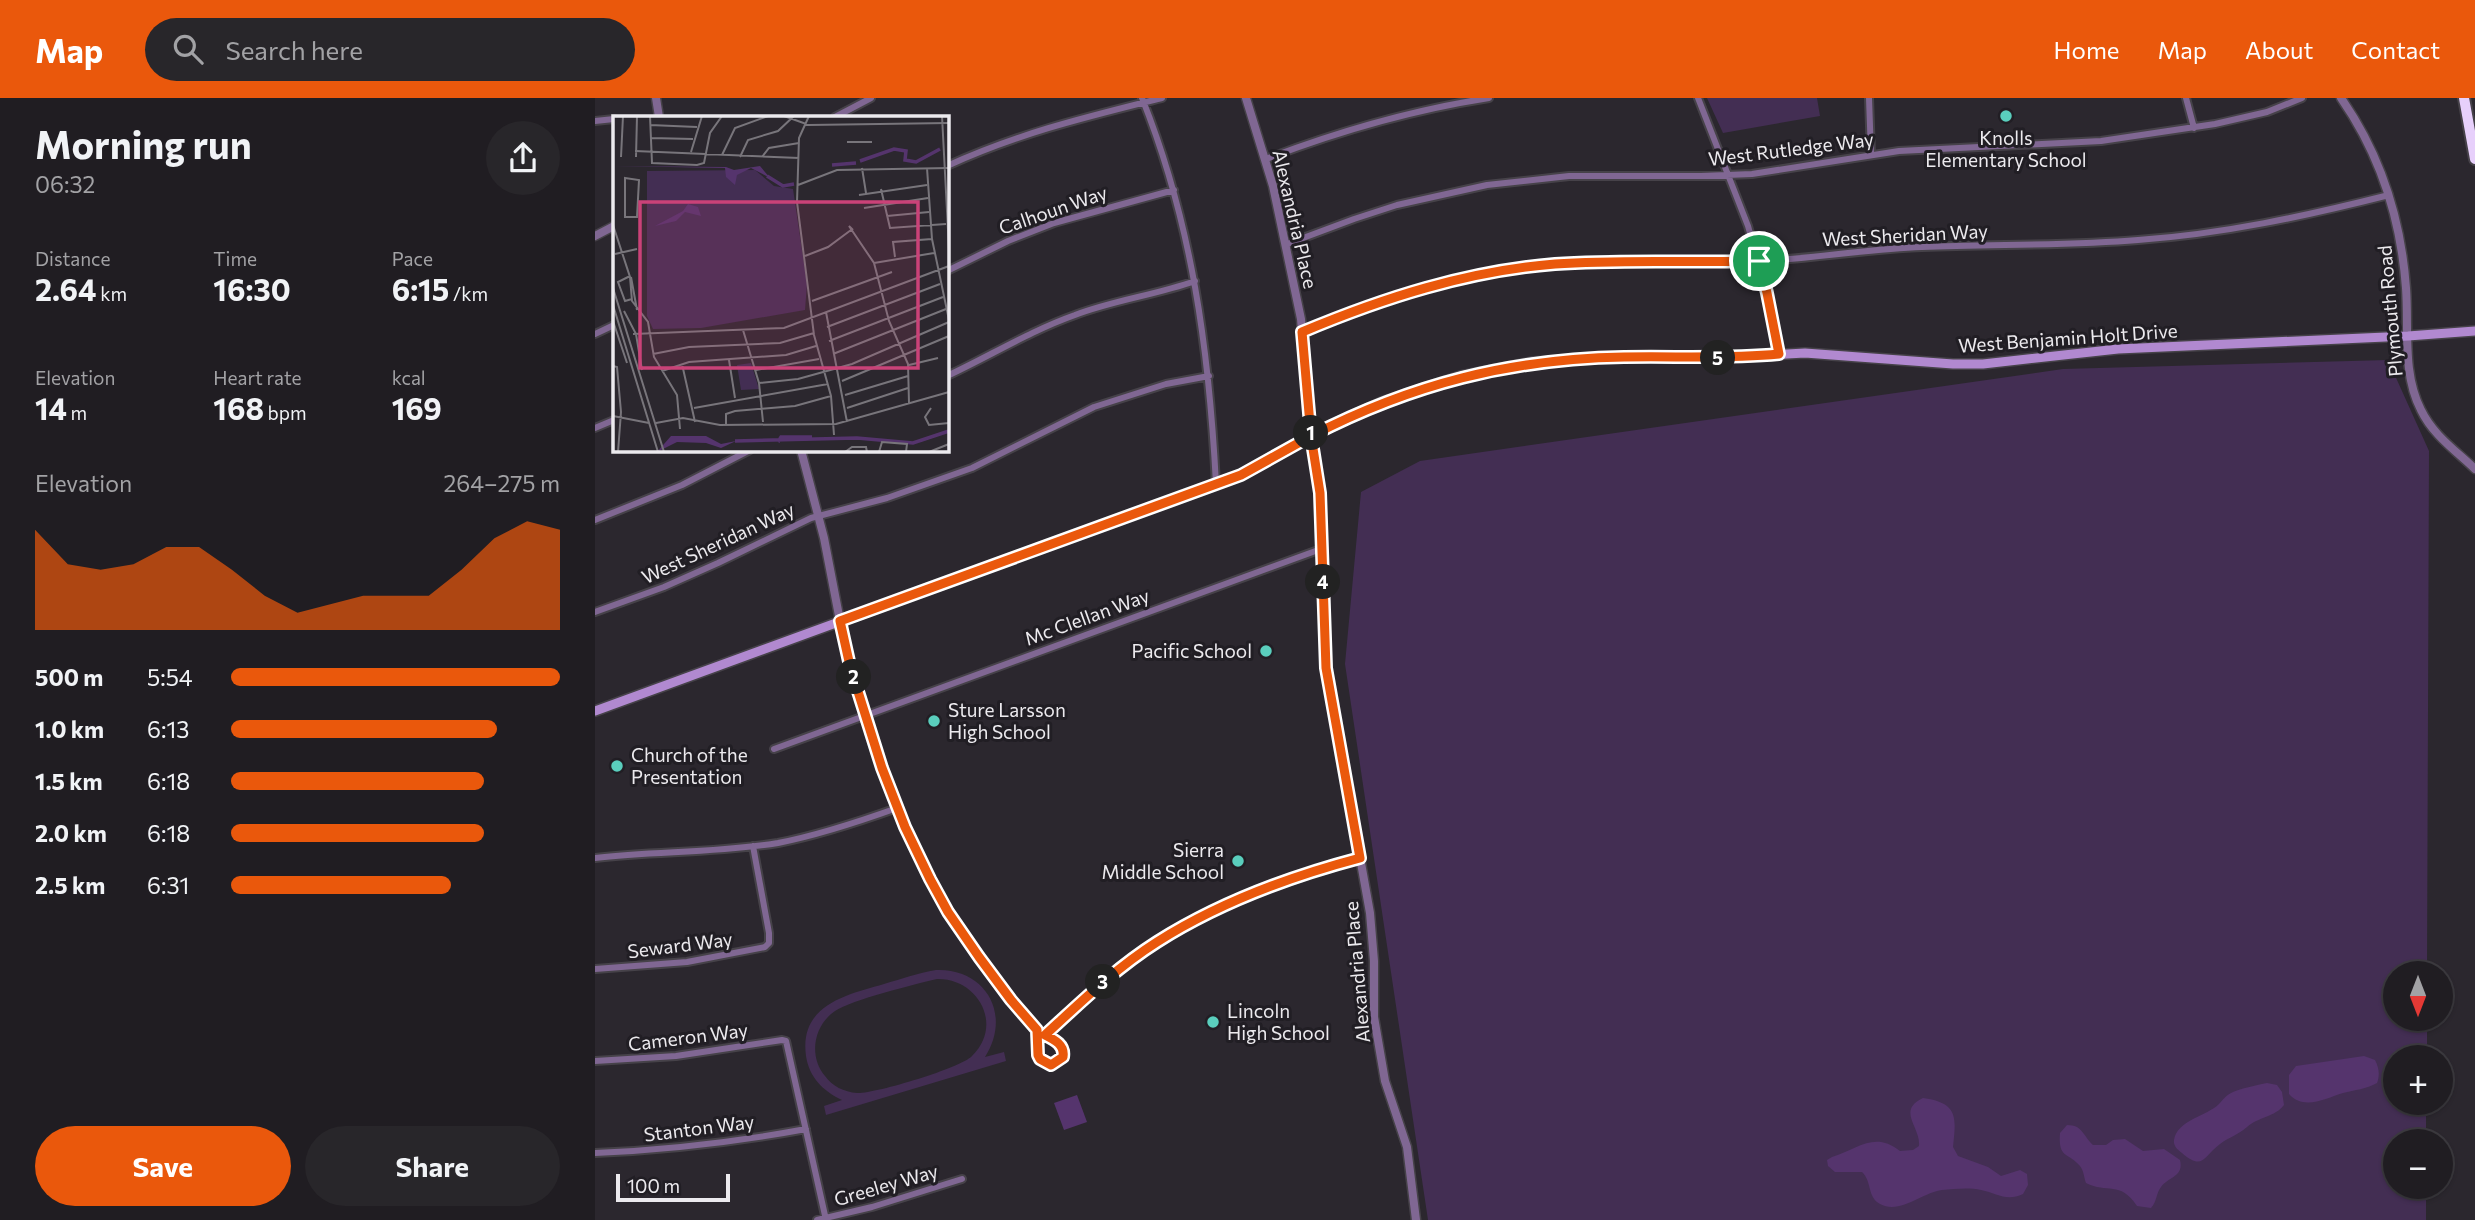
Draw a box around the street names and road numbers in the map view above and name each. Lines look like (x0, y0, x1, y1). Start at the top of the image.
street label: West Rutledge Way (1707, 127, 1875, 170)
street label: Alexandria Place (1268, 147, 1323, 291)
street label: Calhoun Way (996, 180, 1110, 239)
street label: West Sheridan Way (1821, 219, 1989, 250)
street label: Plymouth Road (2372, 244, 2407, 378)
street label: West Benjamin Holt Drive (1958, 318, 2178, 357)
street label: West Sheridan Way (638, 497, 798, 588)
street label: Mc Clellan Way (1021, 583, 1153, 650)
street label: Alexandria Place (1339, 900, 1374, 1044)
street label: Seward Way (626, 927, 734, 962)
street label: Cameron Way (627, 1018, 749, 1055)
street label: Stanton Way (642, 1109, 756, 1146)
street label: Greeley Way (831, 1159, 941, 1210)

